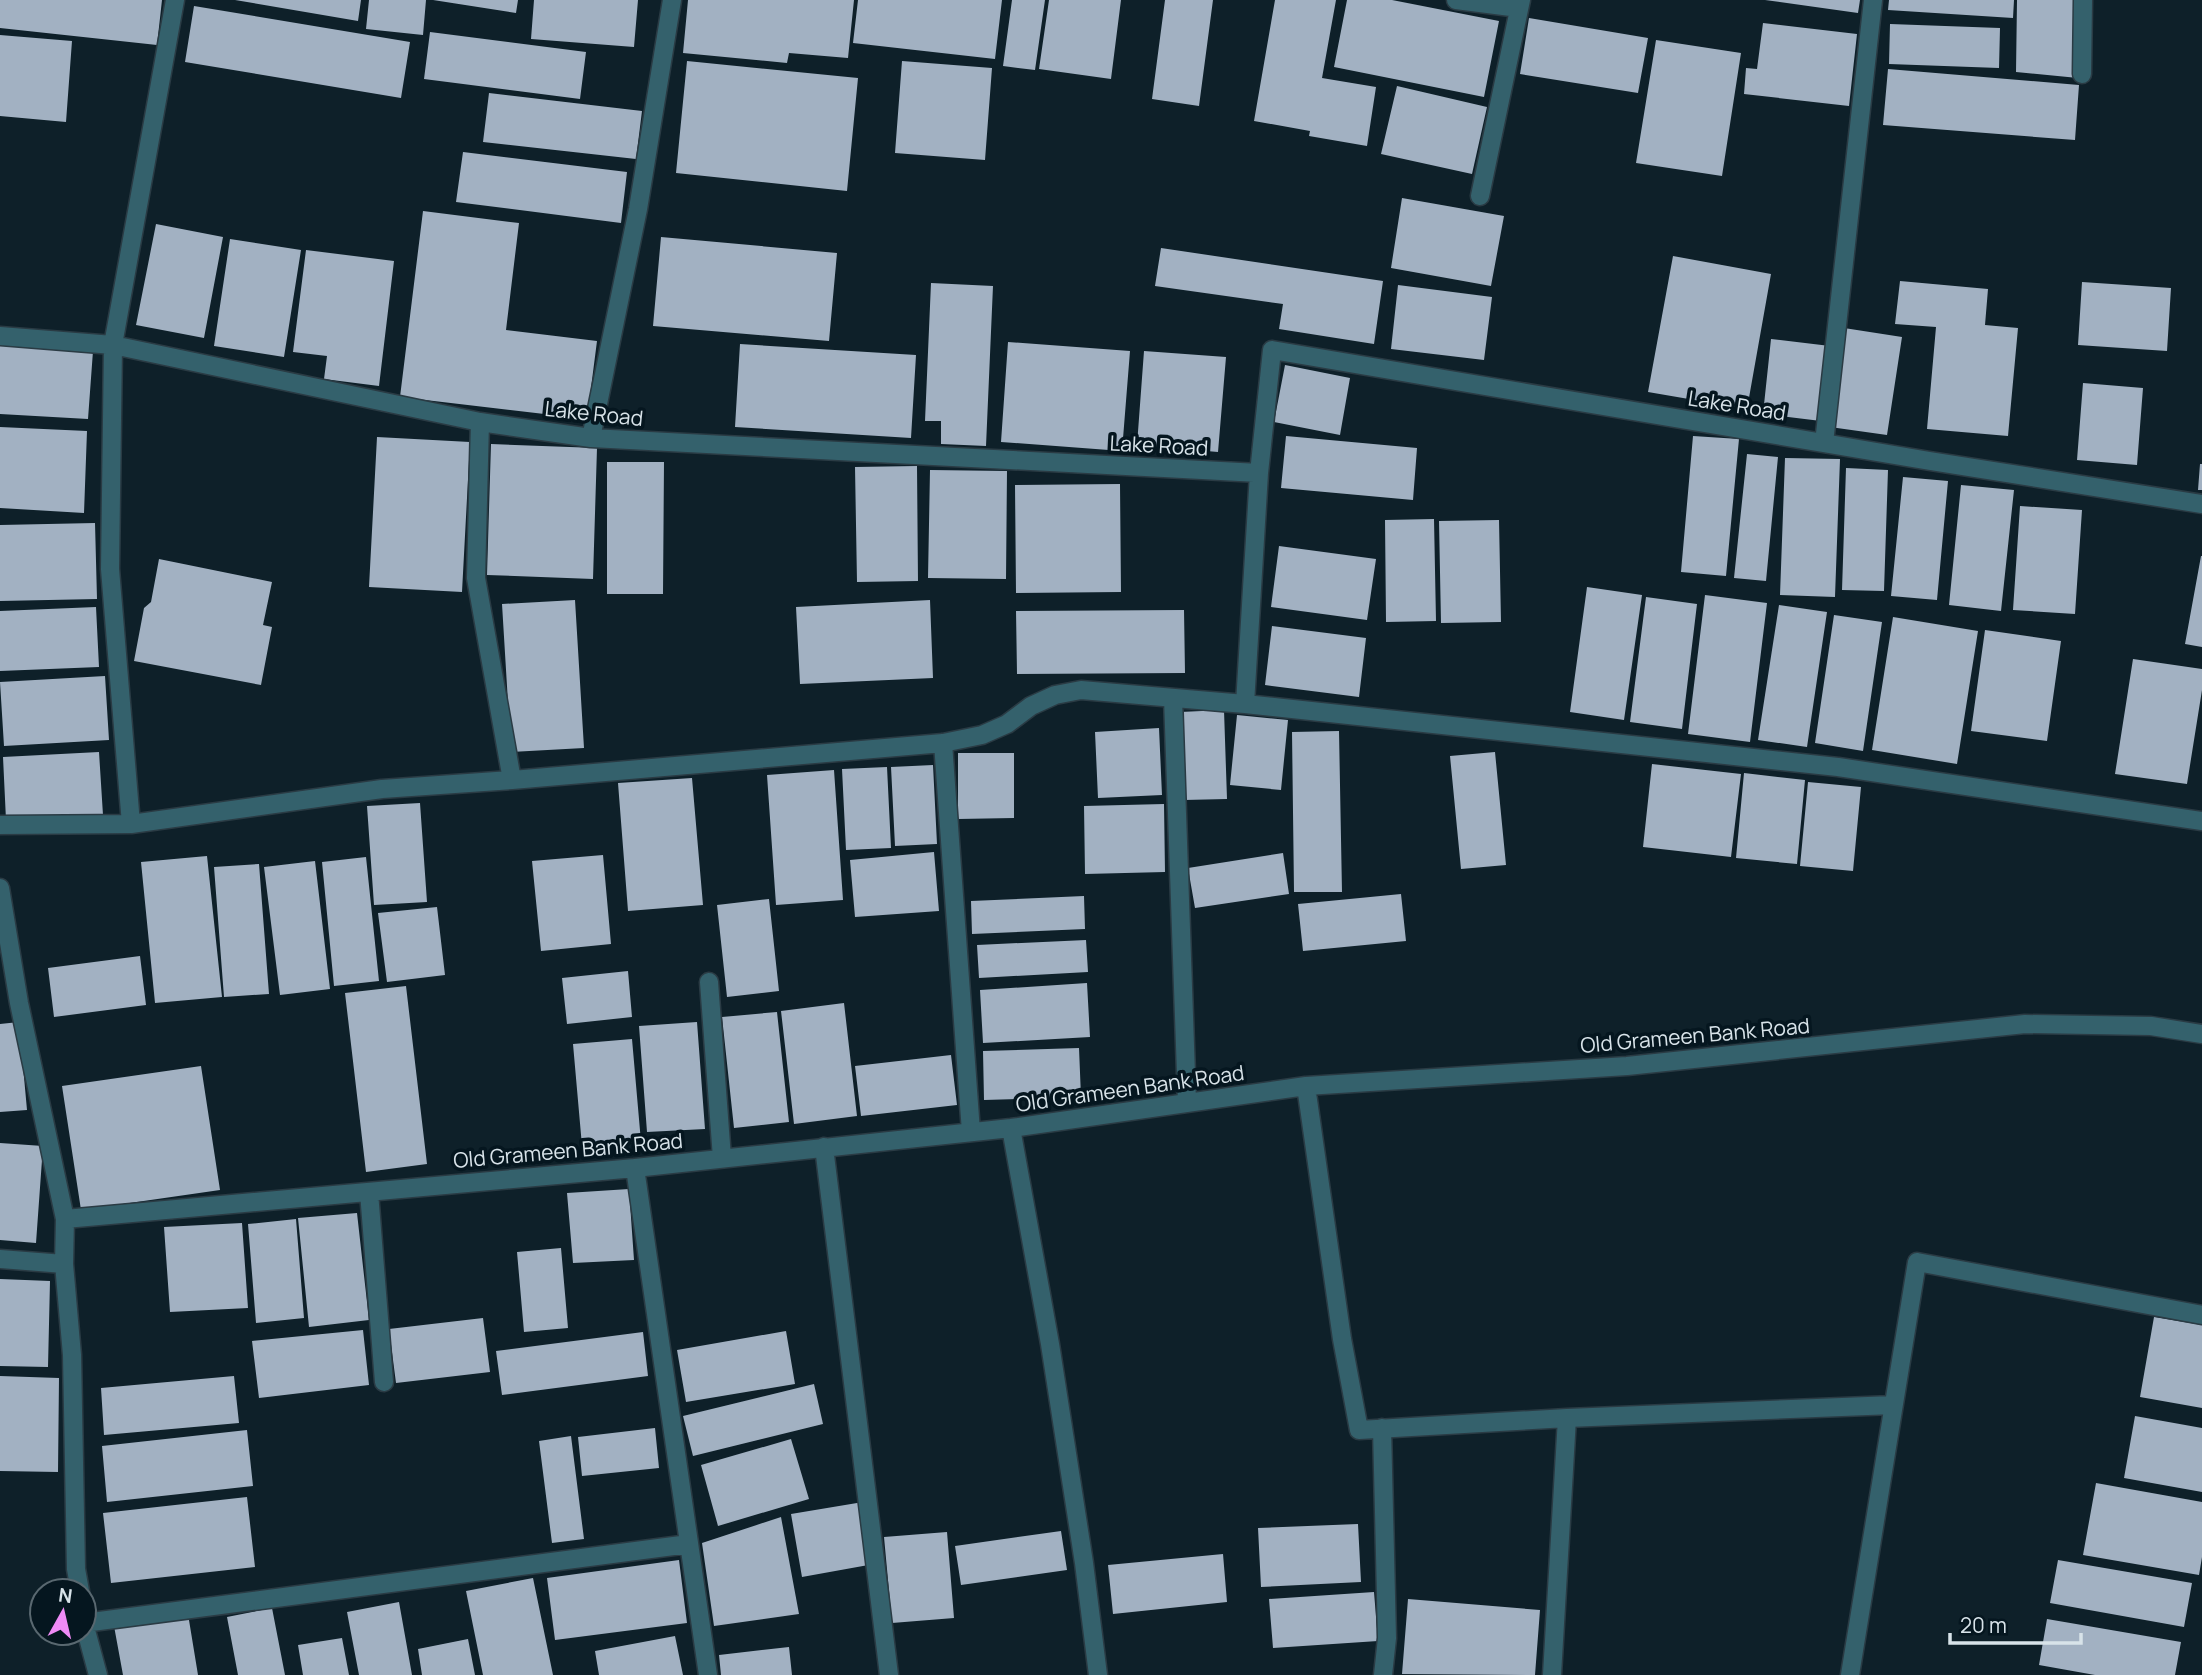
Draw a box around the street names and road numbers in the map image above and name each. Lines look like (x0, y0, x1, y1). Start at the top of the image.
street label: Lake Road (1686, 383, 1788, 427)
street label: Lake Road (543, 394, 645, 432)
street label: Lake Road (1109, 428, 1209, 462)
street label: Old Grameen Bank Road (1579, 1011, 1811, 1059)
street label: Old Grameen Bank Road (1014, 1058, 1246, 1118)
street label: Old Grameen Bank Road (452, 1126, 684, 1174)

